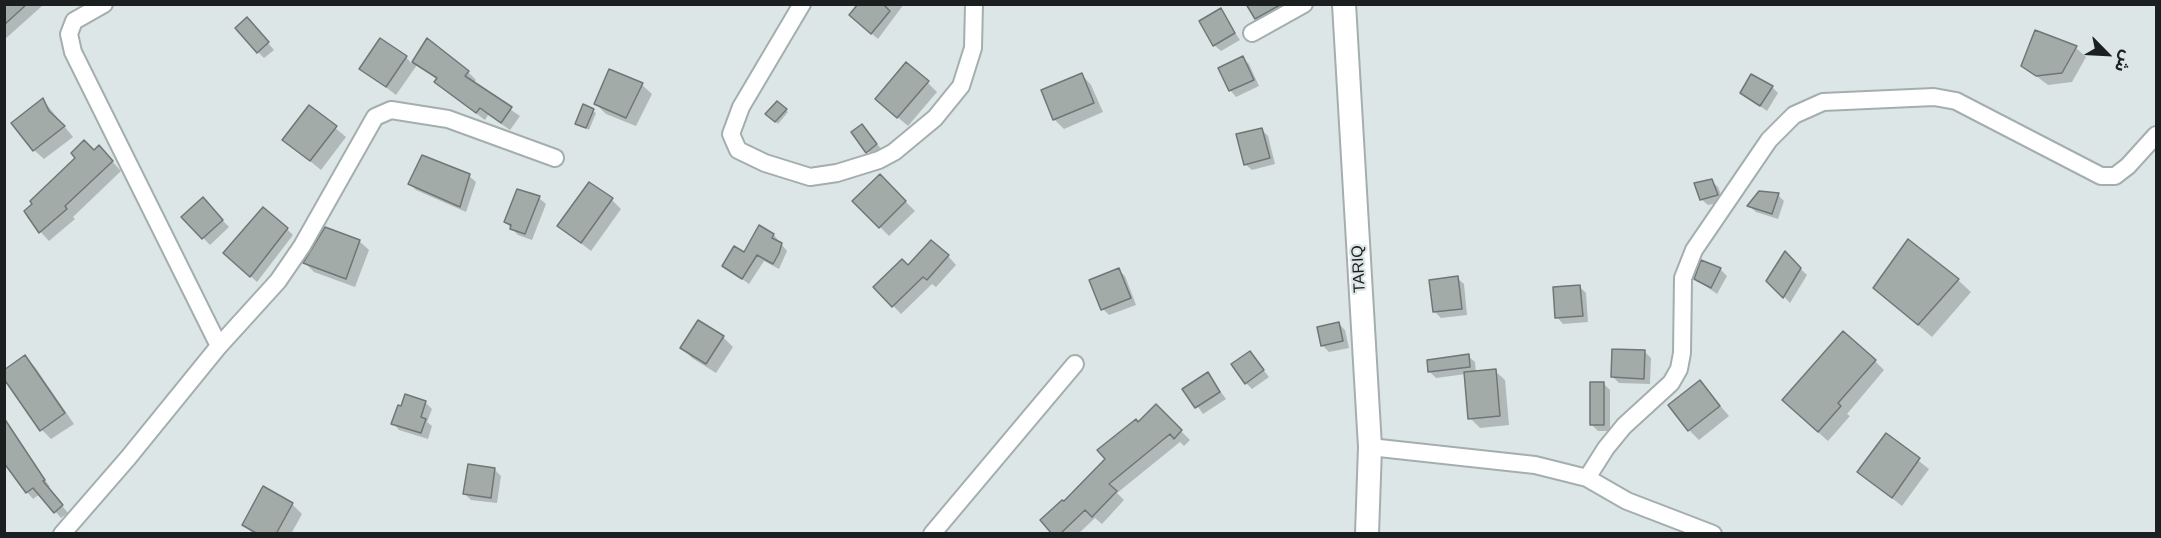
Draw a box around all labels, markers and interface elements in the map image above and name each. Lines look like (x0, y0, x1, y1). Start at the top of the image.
north arrow (2077, 24, 2137, 84)
text: ش (2112, 48, 2136, 75)
street label: TARIQ (1348, 245, 1370, 293)

